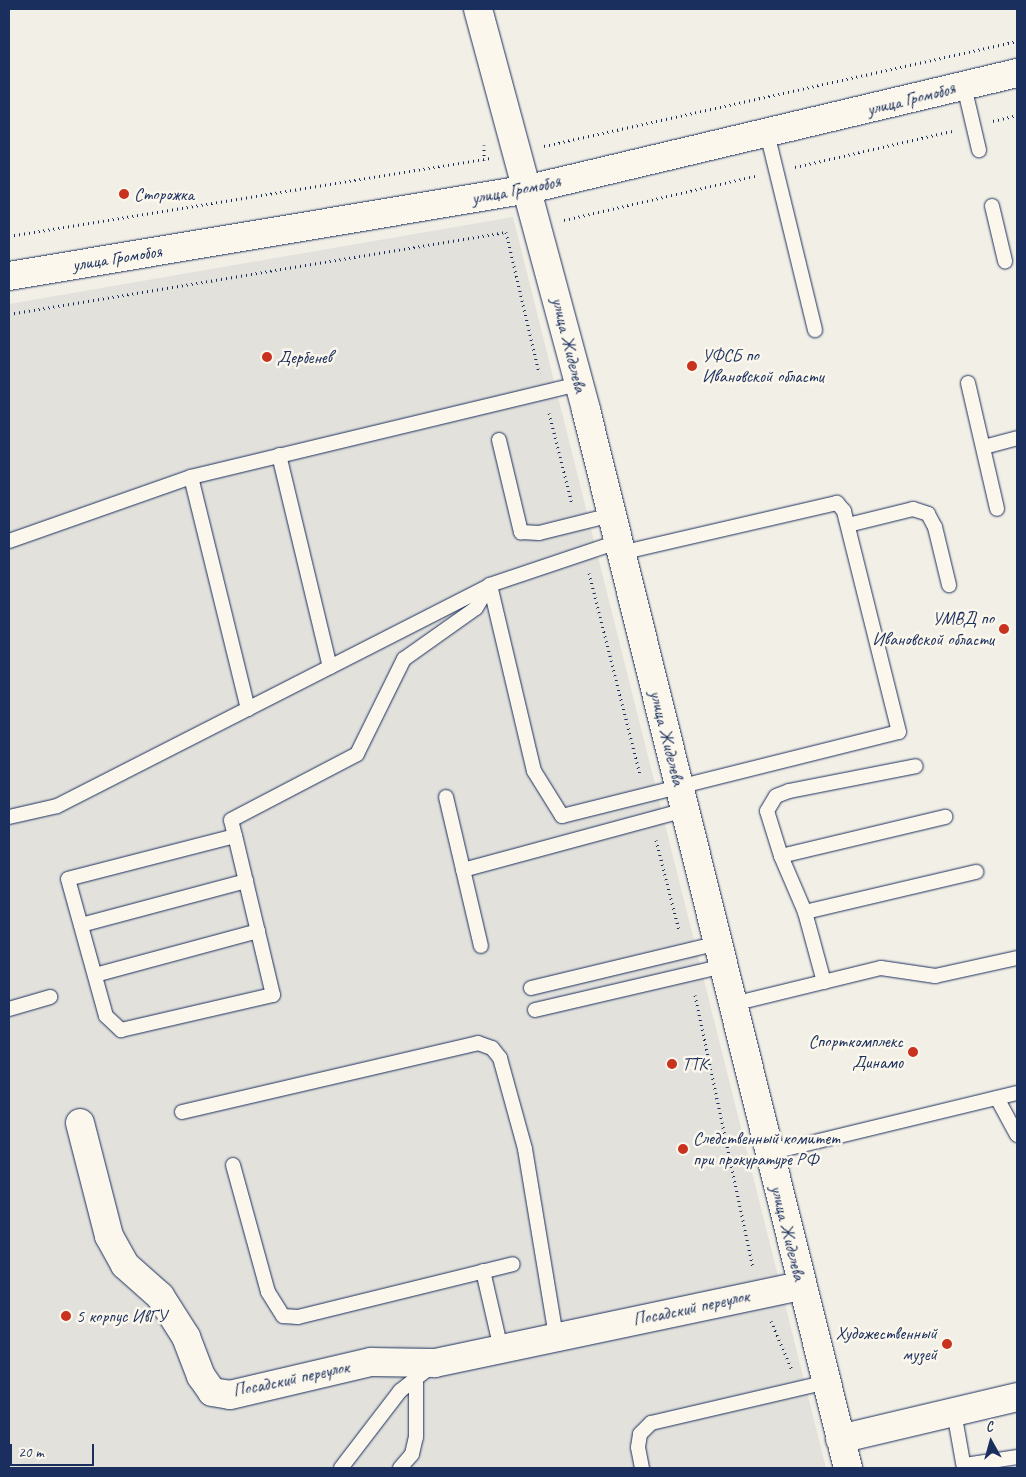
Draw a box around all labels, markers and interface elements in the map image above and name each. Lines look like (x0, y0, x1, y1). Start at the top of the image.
street label: улица Громобоя (864, 77, 958, 121)
street label: улица Громобоя (469, 171, 563, 209)
place label: Сторожка (134, 183, 194, 205)
marker: Сторожка (118, 188, 130, 200)
street label: улица Громобоя (70, 240, 164, 276)
street label: улица Жиделева (547, 295, 591, 395)
place label: УФСБ по Ивановской области (702, 345, 824, 388)
place label: Дербенев (277, 346, 332, 368)
marker: Дербенев (261, 351, 273, 363)
marker: УФСБ по Ивановской области (686, 360, 698, 372)
place label: УМВД по Ивановской области (872, 608, 994, 650)
marker: УМВД по Ивановской области (998, 623, 1010, 635)
street label: улица Жиделева (645, 688, 689, 788)
place label: Спорткомплекс Динамо (808, 1031, 903, 1074)
marker: Спорткомплекс Динамо (907, 1046, 919, 1058)
place label: ТТК (682, 1053, 707, 1075)
marker: ТТК (666, 1058, 678, 1070)
place label: Следственный комитет при прокуратуре РФ (693, 1128, 839, 1170)
marker: Следственный комитет при прокуратуре РФ (677, 1143, 689, 1155)
street label: улица Жиделева (766, 1183, 810, 1283)
street label: Посадский переулок (631, 1285, 751, 1331)
place label: 5 корпус ИвГУ (76, 1305, 167, 1327)
marker: 5 корпус ИвГУ (60, 1310, 72, 1322)
place label: Художественный музей (836, 1323, 937, 1366)
marker: Художественный музей (941, 1338, 953, 1350)
street label: Посадский переулок (231, 1356, 351, 1402)
north arrow (966, 1417, 1016, 1467)
text: С (985, 1418, 994, 1435)
scale bar (12, 1434, 96, 1466)
text: 20 m (18, 1443, 44, 1462)

